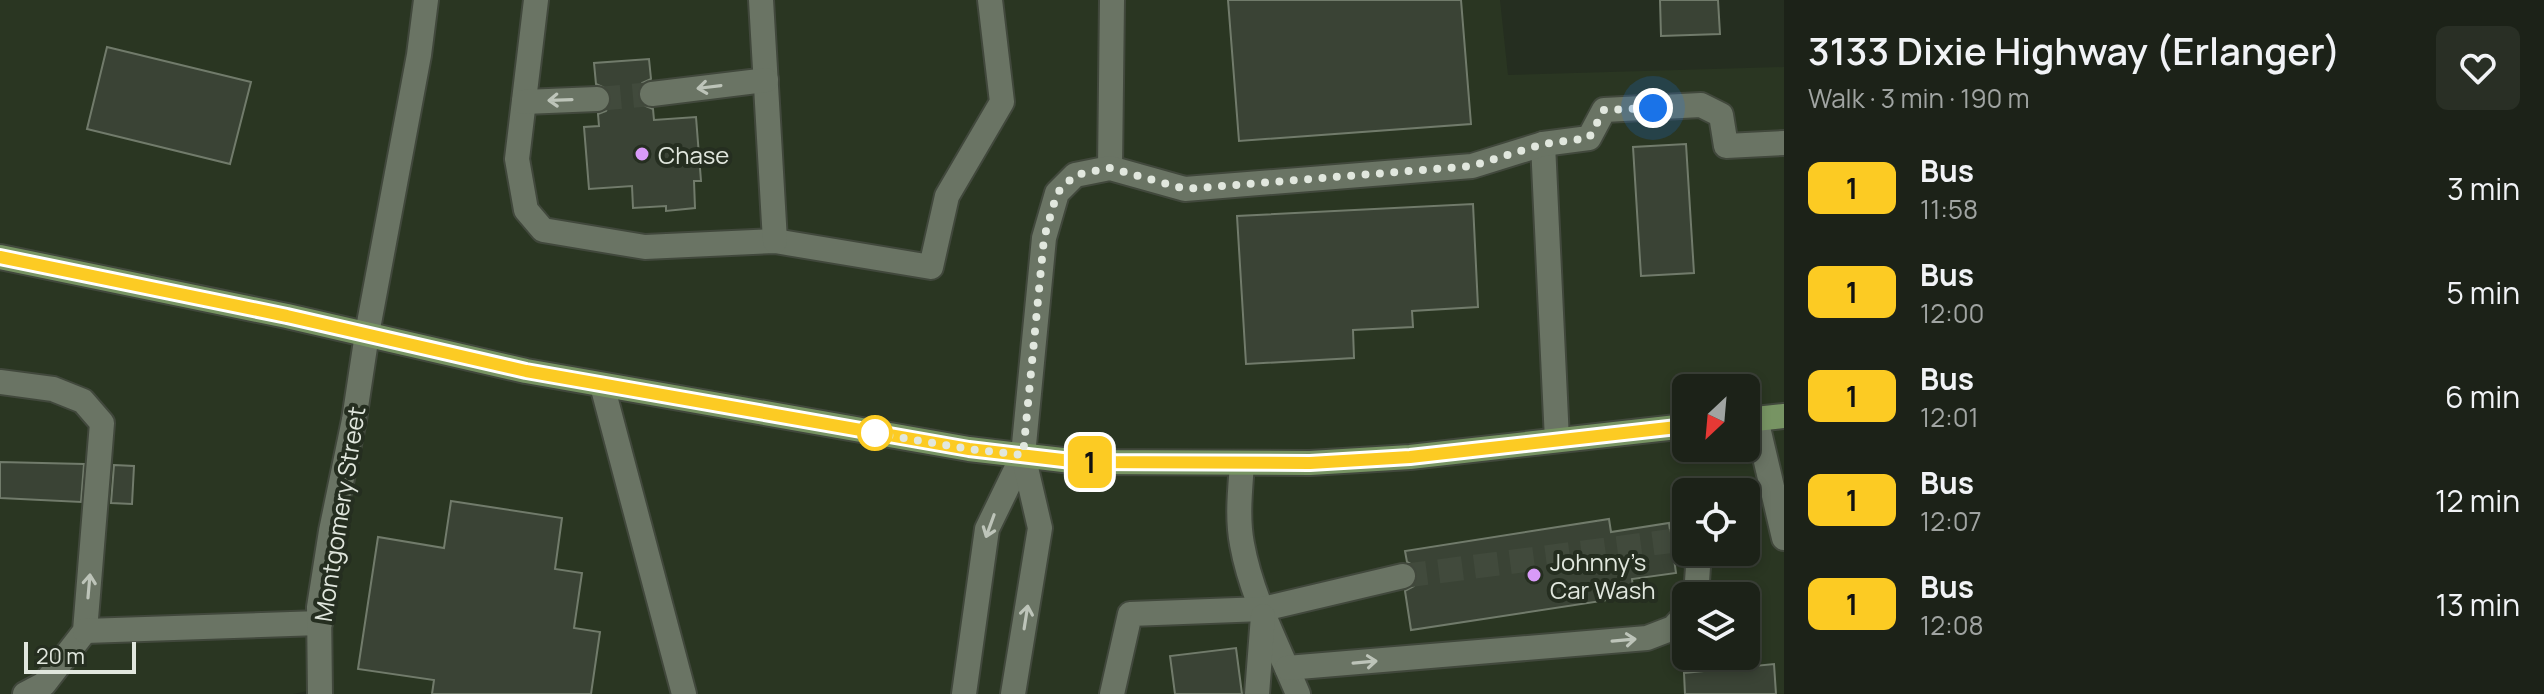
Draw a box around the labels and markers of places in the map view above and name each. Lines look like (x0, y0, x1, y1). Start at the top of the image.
place label: Chase (658, 138, 729, 171)
marker: Chase (633, 145, 651, 163)
unlabelled marker (858, 416, 892, 450)
place label: Johnny’s Car Wash (1550, 545, 1656, 606)
marker: Johnny’s Car Wash (1525, 566, 1543, 584)

